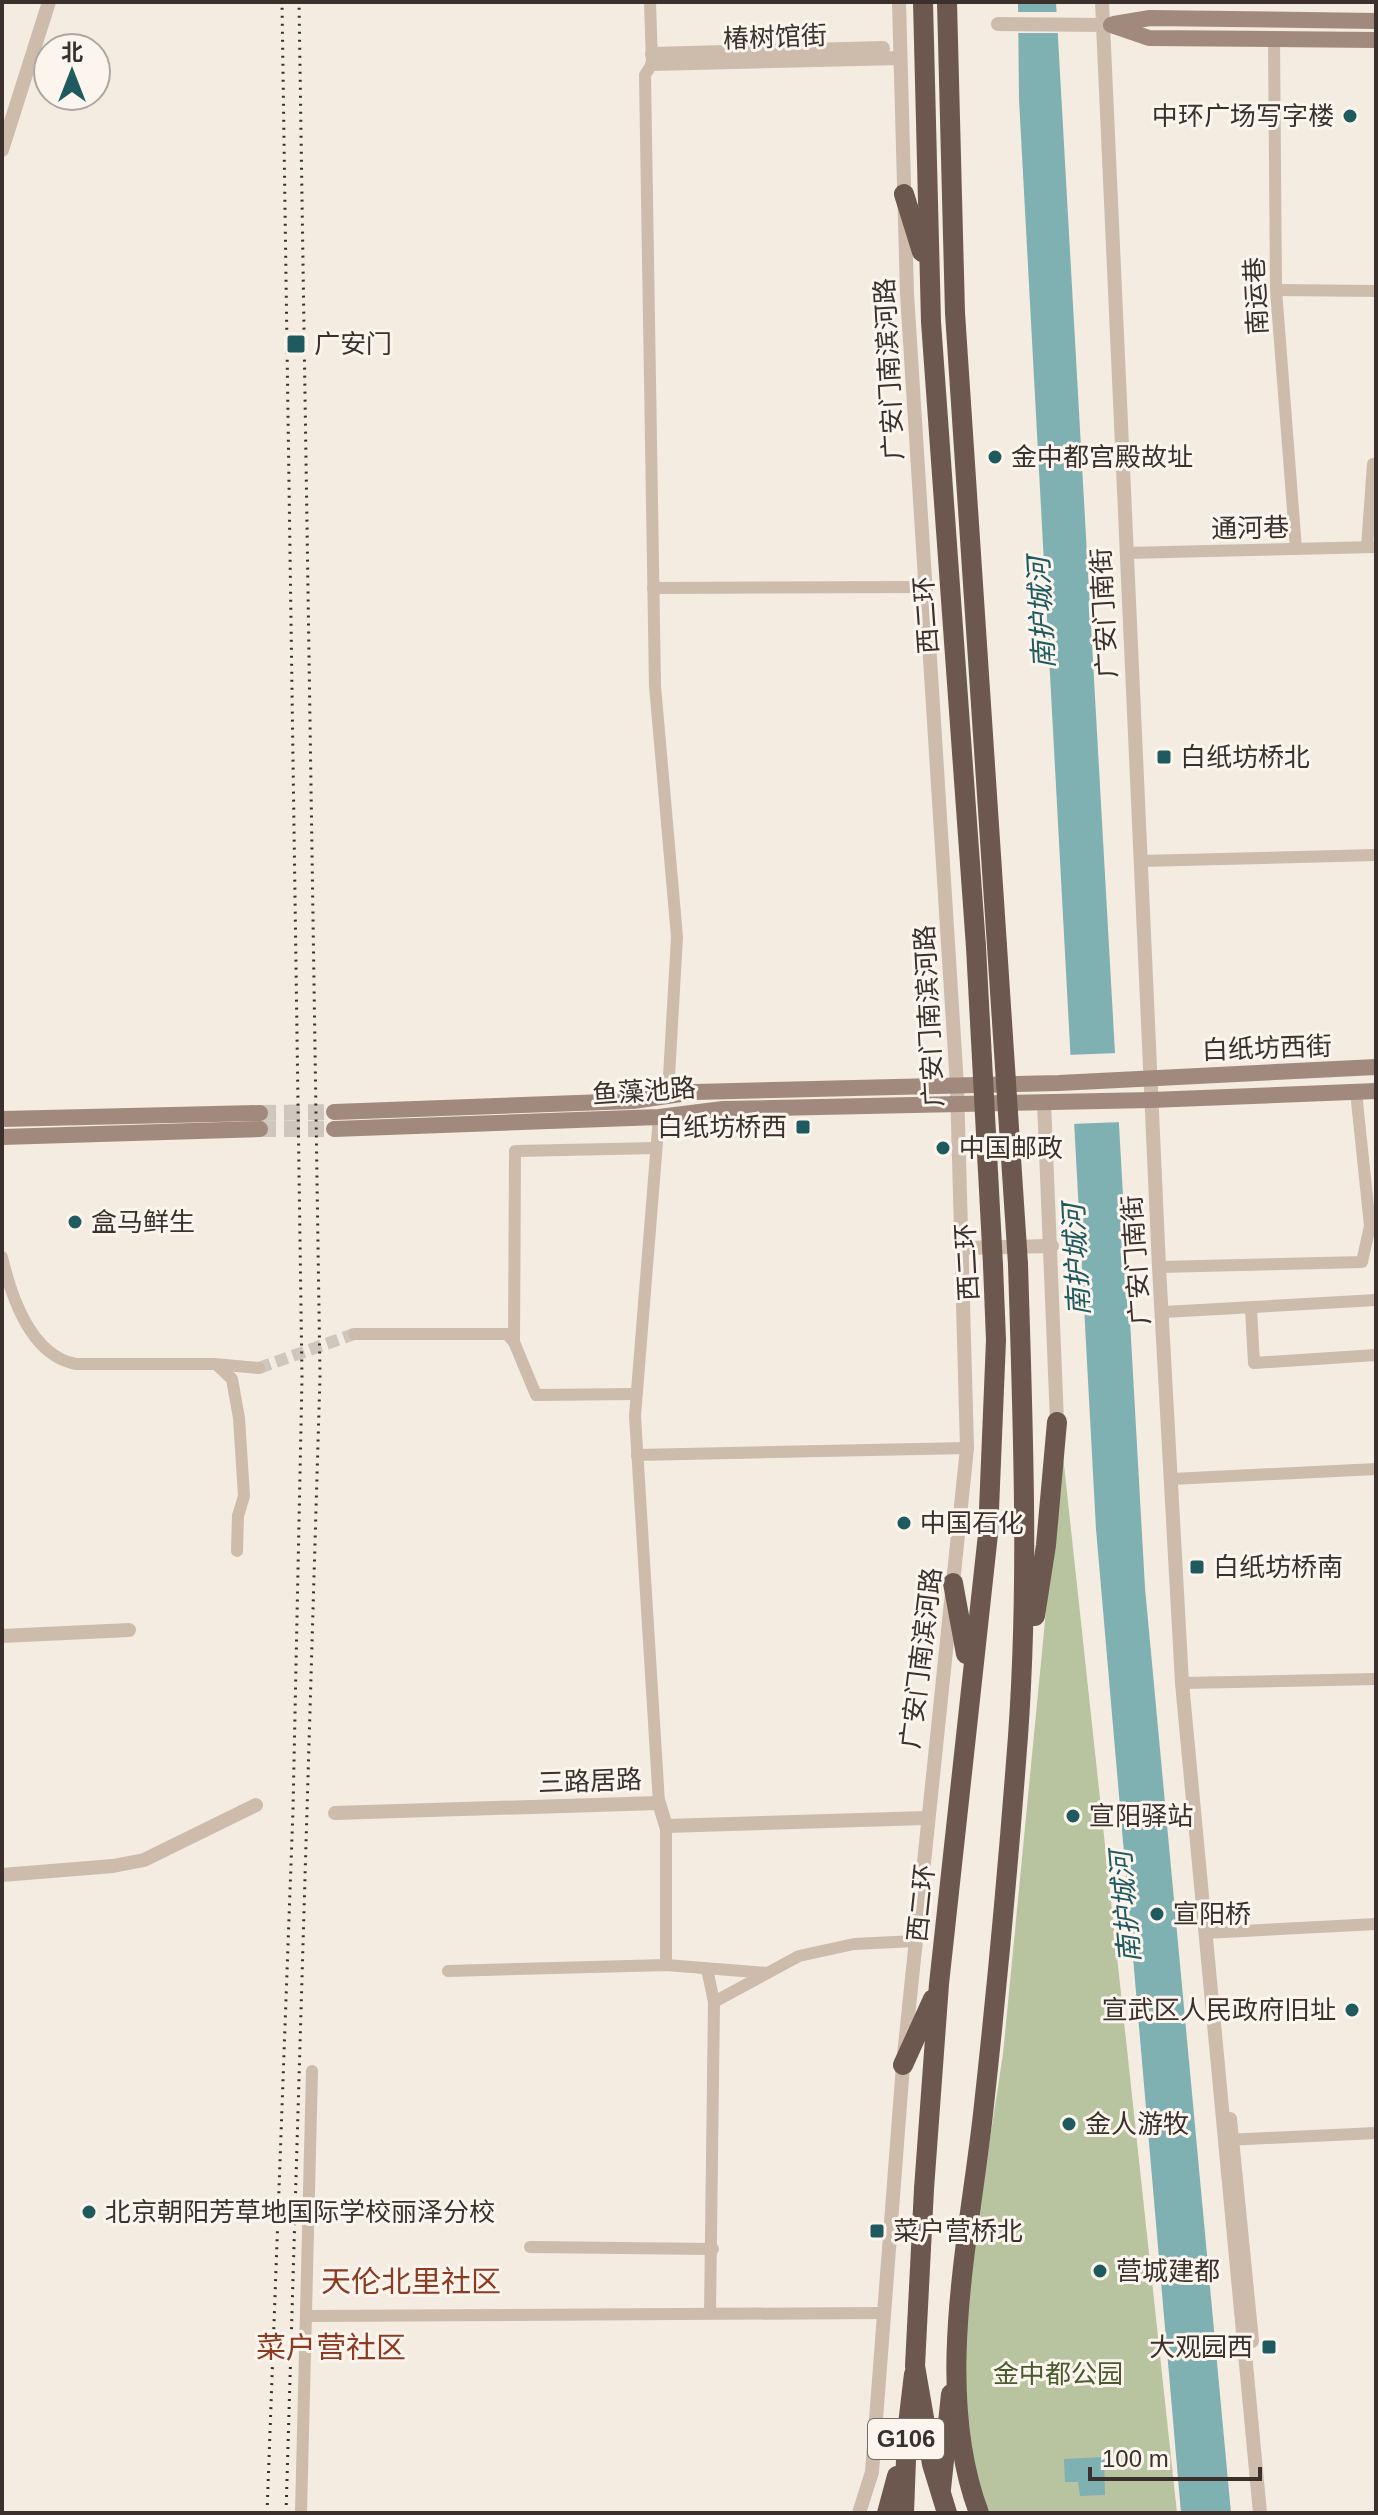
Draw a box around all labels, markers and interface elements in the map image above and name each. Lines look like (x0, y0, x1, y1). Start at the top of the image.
street label: 椿树馆街 (723, 20, 827, 54)
north arrow (32, 32, 112, 112)
text: 北 (61, 40, 83, 65)
place label: 中环广场写字楼 (1152, 101, 1334, 131)
marker: 中环广场写字楼 (1341, 107, 1359, 125)
street label: 南运巷 (1239, 256, 1273, 336)
street label: 广安门南滨河路 (869, 277, 909, 461)
place label: 广安门 (314, 329, 392, 359)
marker: 广安门 (285, 333, 307, 355)
place label: 金中都宫殿故址 (1011, 442, 1193, 472)
marker: 金中都宫殿故址 (986, 448, 1004, 466)
street label: 通河巷 (1211, 512, 1289, 544)
street label: 广安门南街 (1086, 547, 1122, 679)
water label: 南护城河 (1023, 551, 1060, 670)
street label: 西二环 (908, 575, 944, 655)
place label: 白纸坊桥北 (1180, 742, 1310, 772)
marker: 白纸坊桥北 (1155, 748, 1173, 766)
street label: 广安门南滨河路 (909, 924, 949, 1108)
street label: 白纸坊西街 (1202, 1031, 1332, 1065)
street label: 鱼藻池路 (591, 1072, 697, 1110)
place label: 白纸坊桥西 (657, 1112, 787, 1142)
marker: 白纸坊桥西 (794, 1118, 812, 1136)
place label: 中国邮政 (959, 1133, 1063, 1163)
marker: 中国邮政 (934, 1139, 952, 1157)
street label: 广安门南街 (1117, 1194, 1155, 1326)
water label: 南护城河 (1058, 1198, 1095, 1317)
place label: 盒马鲜生 (91, 1207, 195, 1237)
marker: 盒马鲜生 (66, 1213, 84, 1231)
street label: 西二环 (950, 1222, 984, 1302)
place label: 中国石化 (920, 1508, 1024, 1538)
marker: 中国石化 (895, 1514, 913, 1532)
place label: 白纸坊桥南 (1213, 1552, 1343, 1582)
marker: 白纸坊桥南 (1188, 1558, 1206, 1576)
street label: 广安门南滨河路 (895, 1566, 947, 1750)
street label: 三路居路 (538, 1764, 642, 1798)
place label: 宣阳驿站 (1089, 1801, 1193, 1831)
marker: 宣阳驿站 (1064, 1807, 1082, 1825)
water label: 南护城河 (1105, 1845, 1146, 1964)
street label: 西二环 (902, 1863, 940, 1943)
place label: 宣阳桥 (1173, 1899, 1251, 1929)
marker: 宣阳桥 (1148, 1905, 1166, 1923)
place label: 宣武区人民政府旧址 (1102, 1995, 1336, 2025)
marker: 宣武区人民政府旧址 (1343, 2001, 1361, 2019)
place label: 金人游牧 (1085, 2109, 1189, 2139)
marker: 金人游牧 (1060, 2115, 1078, 2133)
place label: 北京朝阳芳草地国际学校丽泽分校 (105, 2197, 495, 2227)
marker: 北京朝阳芳草地国际学校丽泽分校 (80, 2203, 98, 2221)
place label: 菜户营桥北 (893, 2216, 1023, 2246)
marker: 菜户营桥北 (868, 2222, 886, 2240)
place label: 营城建都 (1116, 2256, 1220, 2286)
marker: 营城建都 (1091, 2262, 1109, 2280)
district label: 天伦北里社区 (321, 2265, 501, 2298)
district label: 菜户营社区 (256, 2331, 406, 2364)
place label: 大观园西 (1149, 2332, 1253, 2362)
marker: 大观园西 (1260, 2338, 1278, 2356)
park label: 金中都公园 (993, 2359, 1123, 2389)
road number: G106 (868, 2419, 944, 2459)
scale bar (1090, 2431, 1260, 2481)
text: 100 m (1102, 2445, 1169, 2472)

